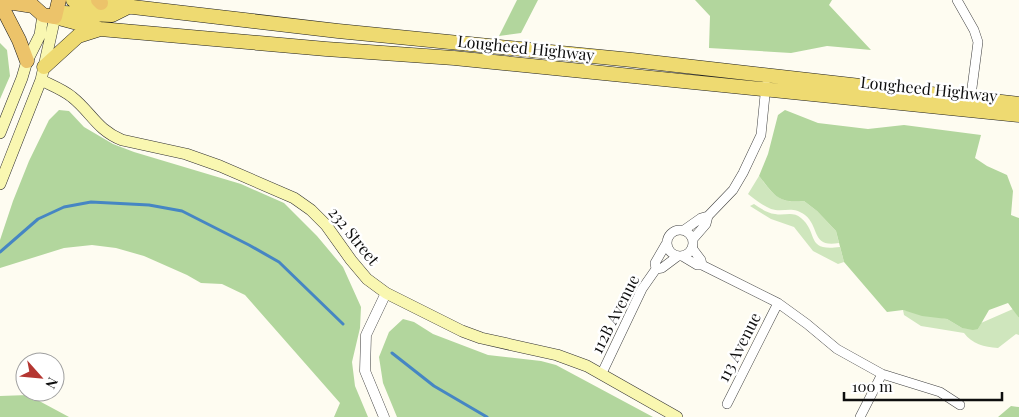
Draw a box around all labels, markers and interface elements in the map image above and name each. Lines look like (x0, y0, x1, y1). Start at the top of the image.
street label: Lougheed Highway (457, 30, 596, 65)
street label: Lougheed Highway (860, 71, 999, 106)
street label: 232 Street (324, 202, 385, 270)
street label: 112B Avenue (586, 271, 643, 357)
street label: 113 Avenue (712, 309, 765, 385)
north arrow (15, 352, 65, 402)
scale bar (844, 370, 1002, 402)
text: N (41, 374, 63, 392)
text: 100 m (852, 376, 893, 396)

